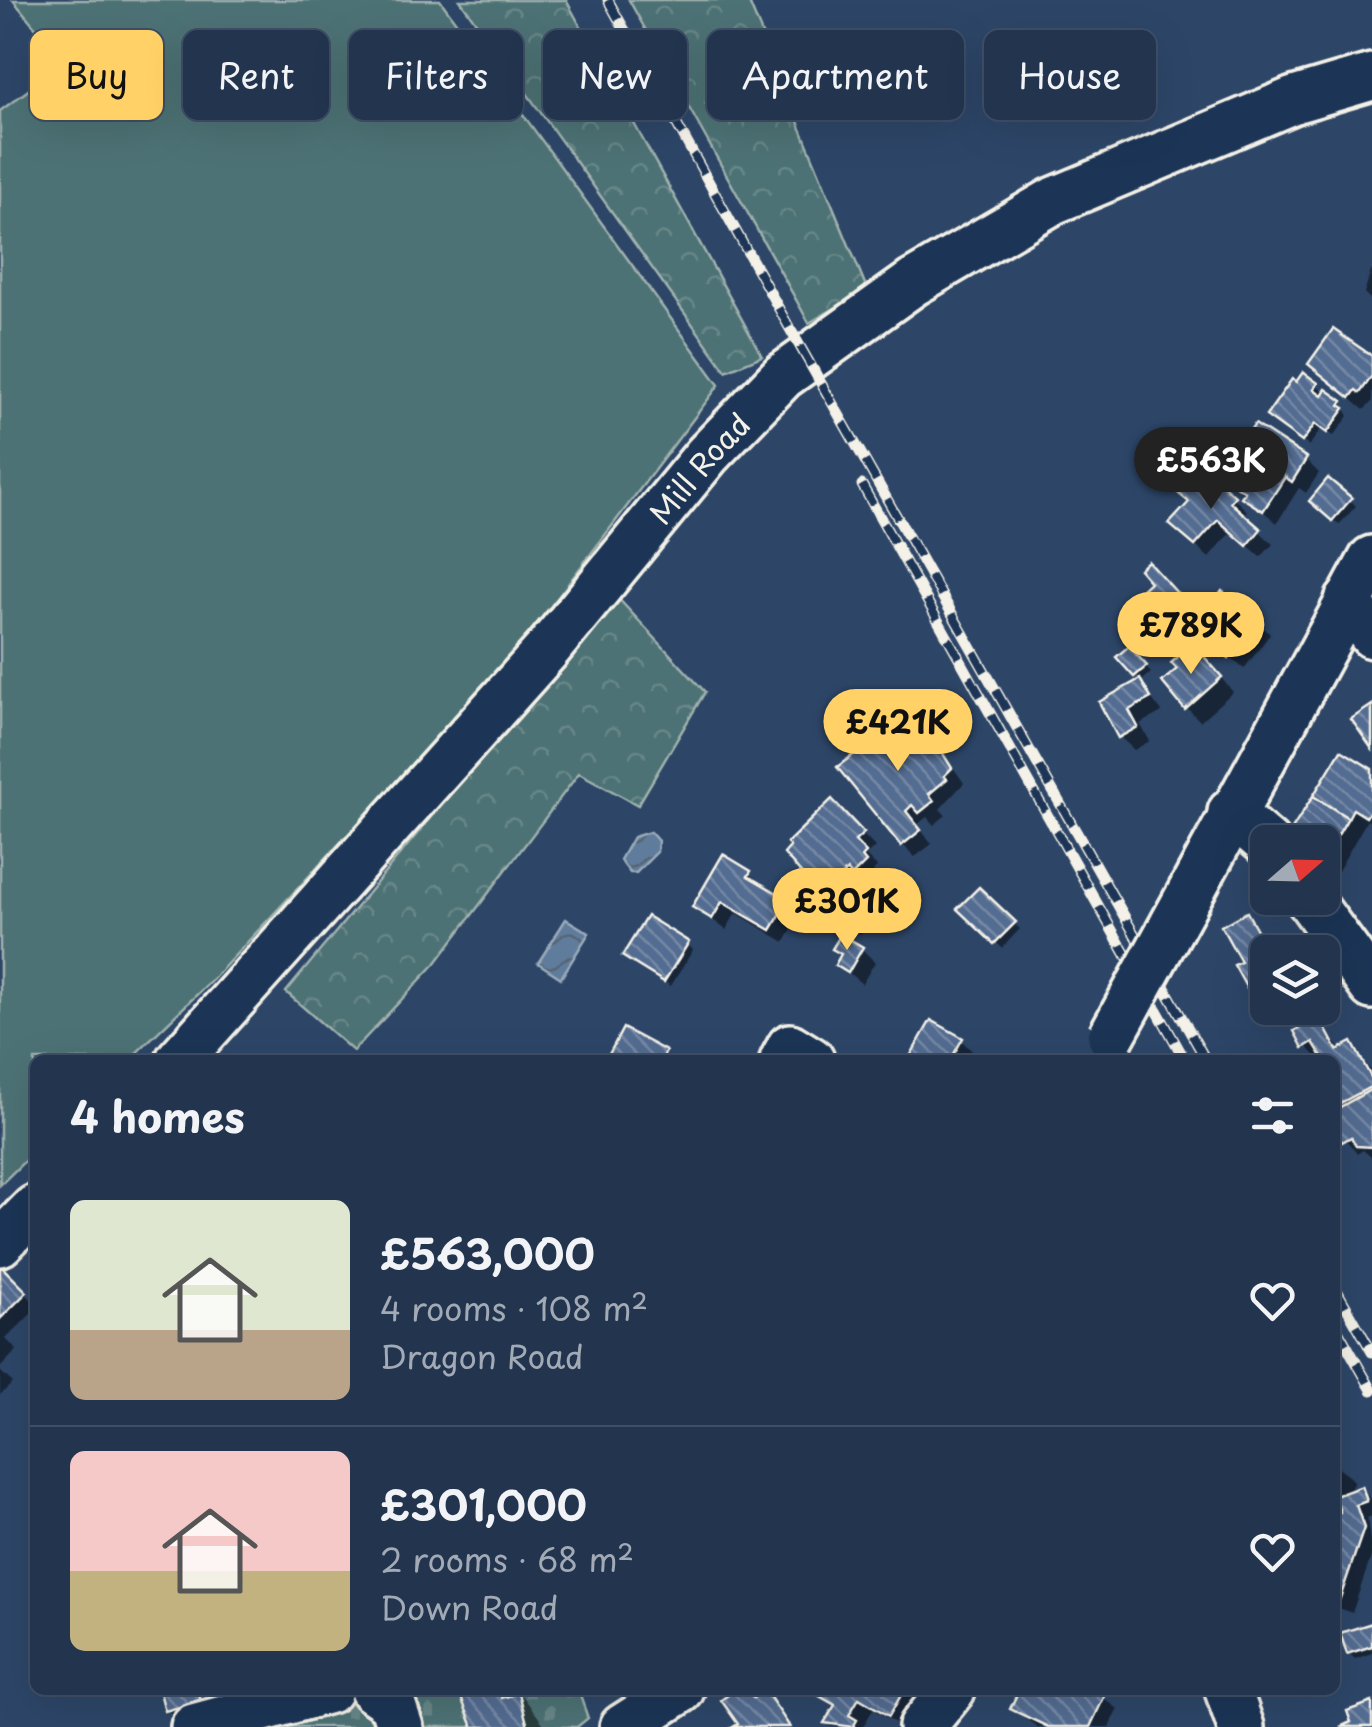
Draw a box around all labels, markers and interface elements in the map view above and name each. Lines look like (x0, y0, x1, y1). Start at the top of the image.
chip: Buy (30, 30, 163, 120)
chip: Rent (183, 30, 329, 120)
chip: Filters (349, 30, 523, 120)
chip: New (543, 30, 687, 120)
chip: Apartment (707, 30, 964, 120)
chip: House (984, 30, 1156, 120)
street label: Mill Road (637, 402, 759, 533)
pin: £563K (1141, 427, 1281, 512)
text: £563K (1156, 435, 1266, 483)
pin: £789K (1121, 592, 1261, 677)
text: £789K (1139, 600, 1243, 648)
pin: £421K (828, 689, 968, 774)
text: £421K (845, 697, 951, 745)
north arrow (1250, 825, 1340, 915)
map controls (1250, 825, 1340, 1025)
pin: £301K (777, 868, 917, 953)
text: £301K (794, 876, 900, 924)
button: layers (1250, 935, 1340, 1025)
text: 4 homes (70, 1084, 245, 1147)
icon: filters (1245, 1088, 1300, 1143)
text: £563,000 (380, 1221, 595, 1284)
icon: home (150, 1240, 270, 1360)
icon: heart (1245, 1273, 1300, 1328)
text: 4 rooms · 108 m² (380, 1284, 648, 1332)
text: Dragon Road (380, 1332, 584, 1380)
text: £301,000 (380, 1472, 587, 1535)
icon: home (150, 1491, 270, 1611)
icon: heart (1245, 1524, 1300, 1579)
text: 2 rooms · 68 m² (380, 1535, 634, 1583)
text: Down Road (380, 1583, 558, 1631)

